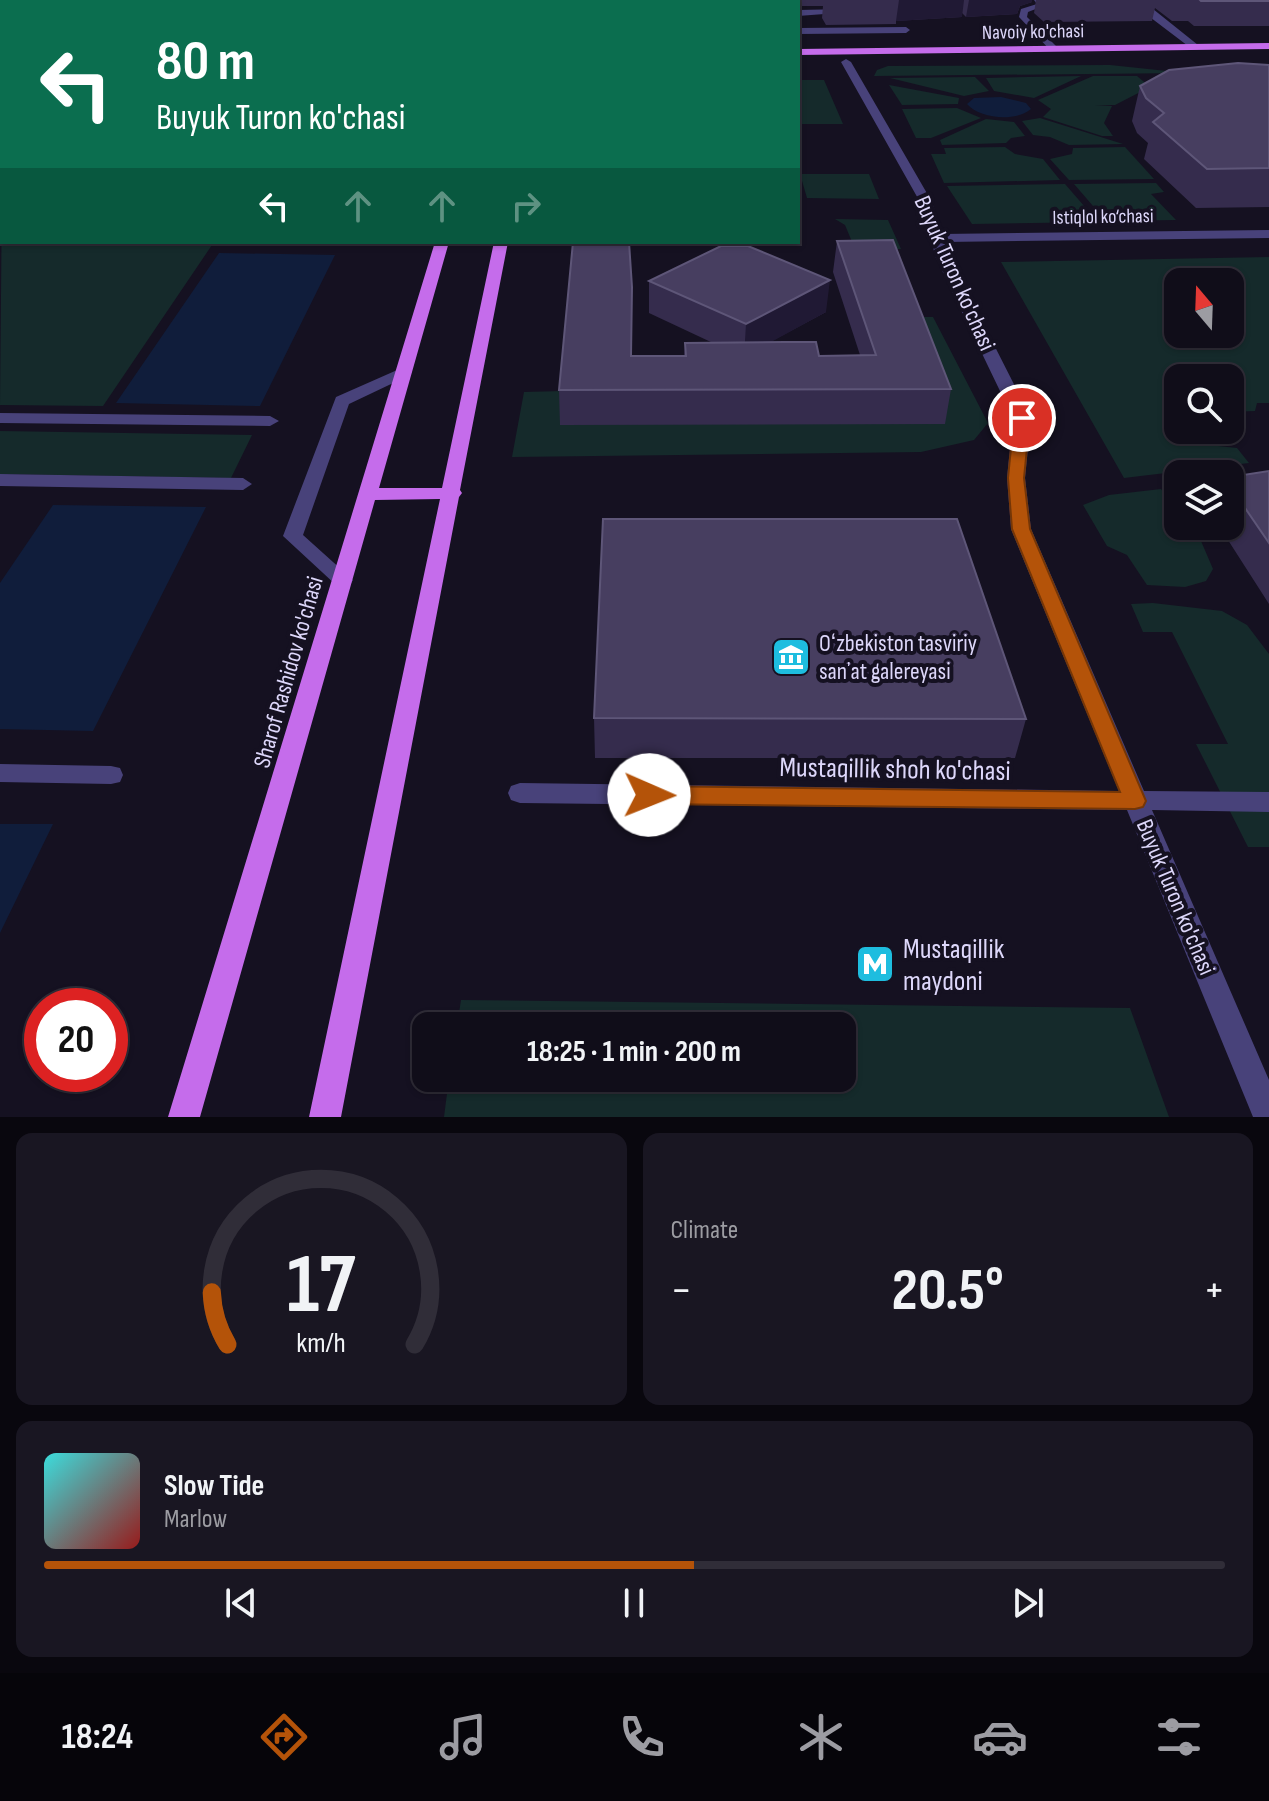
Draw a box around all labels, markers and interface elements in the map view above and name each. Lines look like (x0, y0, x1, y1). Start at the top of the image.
street label: Navoiy ko'chasi (982, 19, 1084, 45)
text: 80 m (156, 29, 255, 96)
icon: left (24, 32, 128, 136)
text: Buyuk Turon ko'chasi (156, 97, 405, 140)
icon: left (252, 184, 296, 228)
icon: ahead (336, 184, 380, 228)
icon: ahead (420, 184, 464, 228)
icon: right (504, 184, 548, 228)
street label: Buyuk Turon ko'chasi (907, 191, 1002, 355)
street label: Istiqlol ko‘chasi (1052, 204, 1154, 230)
north arrow (1164, 268, 1244, 348)
map controls (1164, 268, 1244, 540)
button: search (1164, 364, 1244, 444)
pin (988, 384, 1056, 452)
icon: arrive (1000, 396, 1044, 440)
button: layers (1164, 460, 1244, 540)
street label: Sharof Rashidov ko'chasi (247, 573, 330, 771)
place label: Oʻzbekiston tasviriy sanʼat galereyasi (819, 629, 977, 686)
museum icon: Oʻzbekiston tasviriy sanʼat galereyasi (770, 636, 812, 678)
street label: Mustaqillik shoh ko'chasi (779, 751, 1011, 788)
position arrow (607, 753, 691, 837)
street label: Buyuk Turon ko'chasi (1130, 815, 1221, 979)
place label: Mustaqillik maydoni (903, 933, 1005, 998)
metro station icon: Mustaqillik maydoni (854, 943, 896, 985)
speed limit sign: 20 (24, 988, 128, 1092)
text: 18:25 · 1 min · 200 m (527, 1034, 741, 1070)
text: Climate (671, 1215, 738, 1246)
text: 17 (287, 1236, 356, 1336)
text: 20.5° (892, 1255, 1004, 1327)
text: − (671, 1264, 692, 1317)
text: + (1203, 1264, 1225, 1317)
text: km/h (297, 1326, 346, 1361)
text: Slow Tide (164, 1468, 264, 1504)
text: Marlow (164, 1504, 227, 1535)
icon: previous (219, 1581, 263, 1625)
icon: pause (612, 1581, 656, 1625)
icon: next (1006, 1581, 1050, 1625)
icon: directions (256, 1709, 312, 1765)
icon: music (435, 1709, 491, 1765)
icon: phone (614, 1709, 670, 1765)
icon: climate (793, 1709, 849, 1765)
icon: car (972, 1709, 1028, 1765)
icon: filters (1151, 1709, 1207, 1765)
text: 18:24 (62, 1716, 133, 1759)

